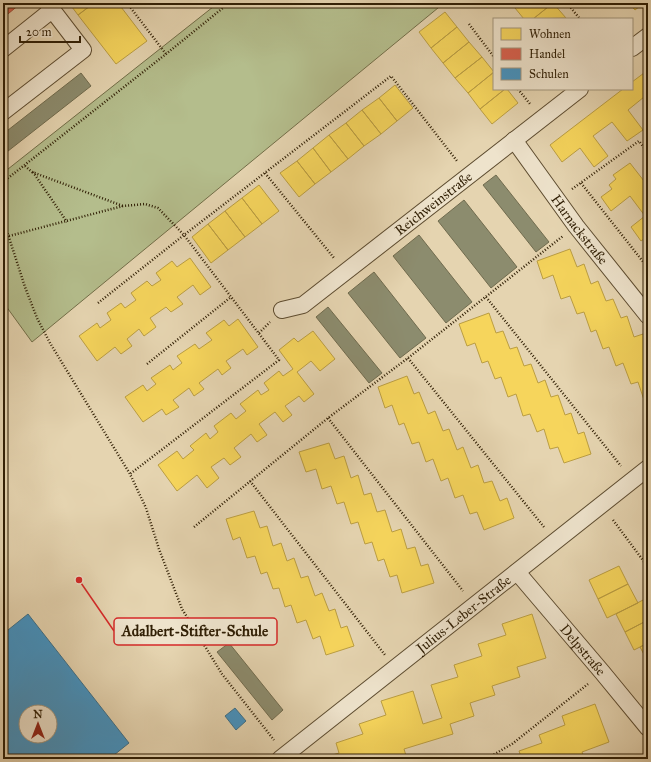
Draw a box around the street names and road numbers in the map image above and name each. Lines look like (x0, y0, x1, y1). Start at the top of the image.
street label: Reichweinstraße (391, 168, 476, 239)
street label: Harnackstraße (548, 191, 612, 268)
street label: Julius-Leber-Straße (411, 571, 514, 658)
street label: Delpstraße (556, 621, 610, 679)

